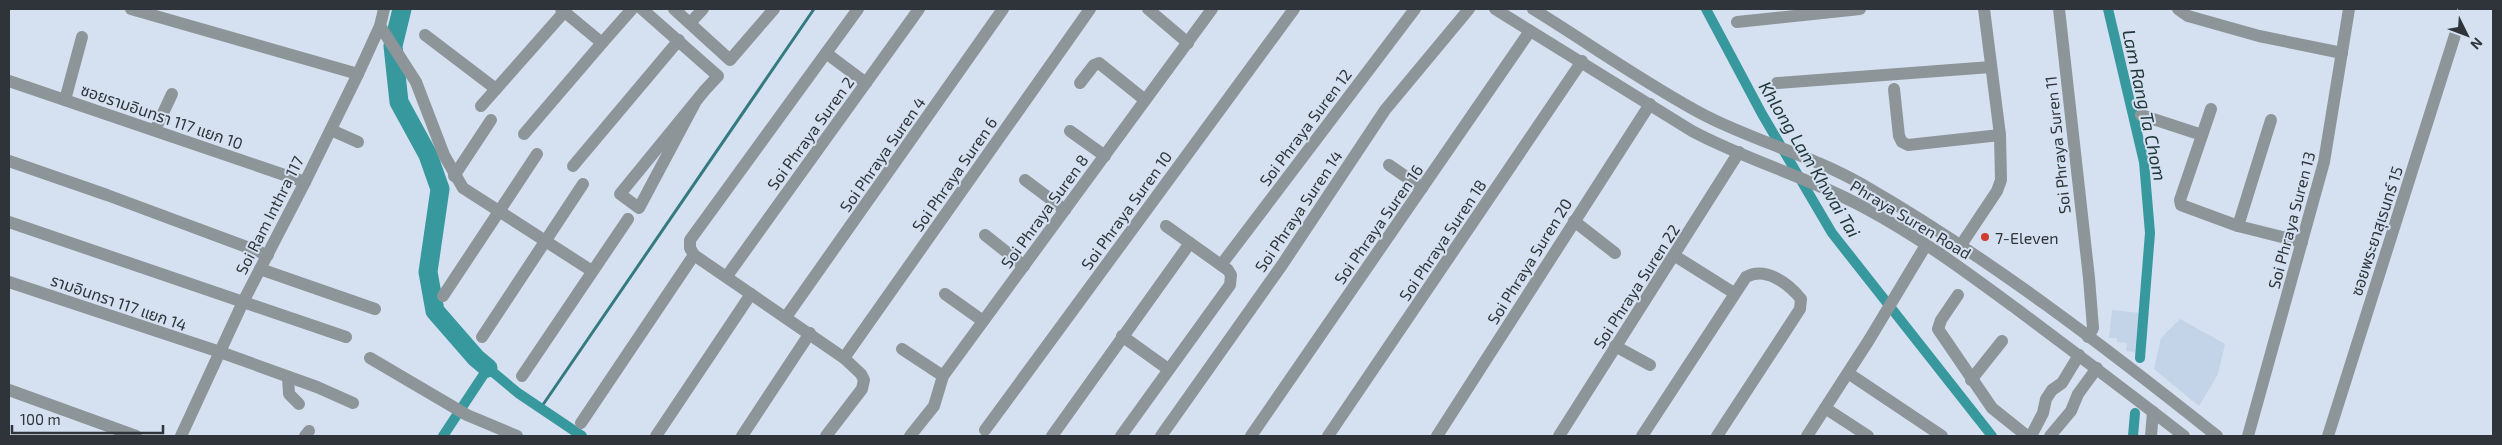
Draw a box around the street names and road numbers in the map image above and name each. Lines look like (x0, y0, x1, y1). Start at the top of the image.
street label: Soi Phraya Suren 12 (1255, 65, 1355, 189)
street label: Soi Phraya Suren 2 (763, 73, 857, 193)
street label: Soi Phraya Suren 11 (2040, 75, 2074, 215)
street label: ซอยรามอินทรา 117 แยก 10 (78, 79, 246, 153)
street label: Soi Phraya Suren 4 (835, 93, 929, 215)
street label: Soi Phraya Suren 6 (907, 113, 1001, 235)
street label: Soi Phraya Suren 10 (1077, 147, 1175, 273)
street label: Soi Phraya Suren 14 (1250, 147, 1346, 275)
street label: Soi Phraya Suren 13 (2264, 149, 2318, 291)
street label: Soi Phraya Suren 8 (996, 151, 1092, 271)
street label: Soi Ram Inthra 117 (231, 153, 307, 277)
street label: Soi Phraya Suren 16 (1330, 161, 1426, 287)
street label: ซอยพระยาสุเรนทร์ 15 (2346, 164, 2407, 299)
street label: Soi Phraya Suren 18 (1394, 176, 1490, 304)
street label: Phraya Suren Road (1847, 176, 1975, 262)
street label: Soi Phraya Suren 20 (1483, 195, 1575, 327)
street label: Soi Phraya Suren 22 (1589, 220, 1683, 352)
street label: รามอินทรา 117 แยก 14 (48, 270, 190, 334)

